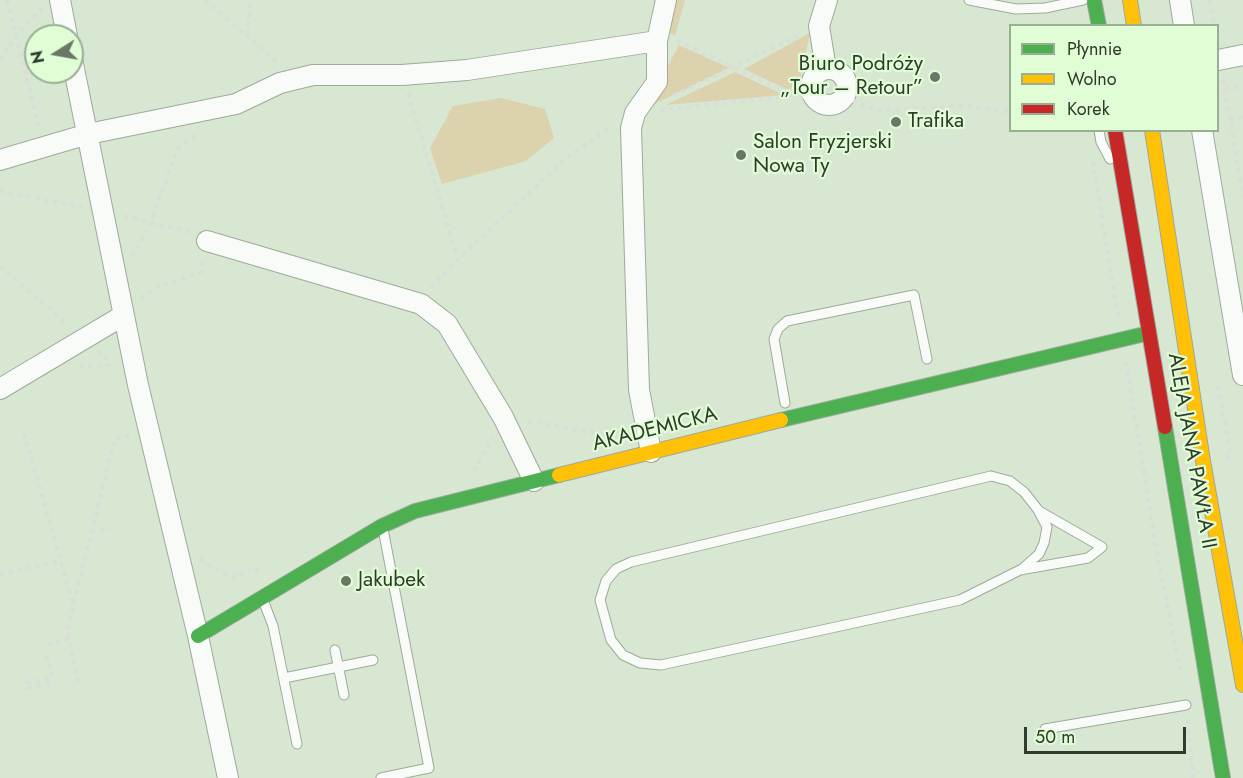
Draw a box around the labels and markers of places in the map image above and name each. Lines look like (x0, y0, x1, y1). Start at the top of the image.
place label: Biuro Podróży „Tour – Retour” (780, 52, 923, 102)
marker: Biuro Podróży „Tour – Retour” (928, 70, 942, 84)
place label: Trafika (908, 109, 964, 135)
marker: Trafika (889, 115, 903, 129)
place label: Salon Fryzjerski Nowa Ty (753, 130, 892, 180)
marker: Salon Fryzjerski Nowa Ty (734, 148, 748, 162)
place label: Jakubek (358, 568, 425, 594)
marker: Jakubek (339, 574, 353, 588)

